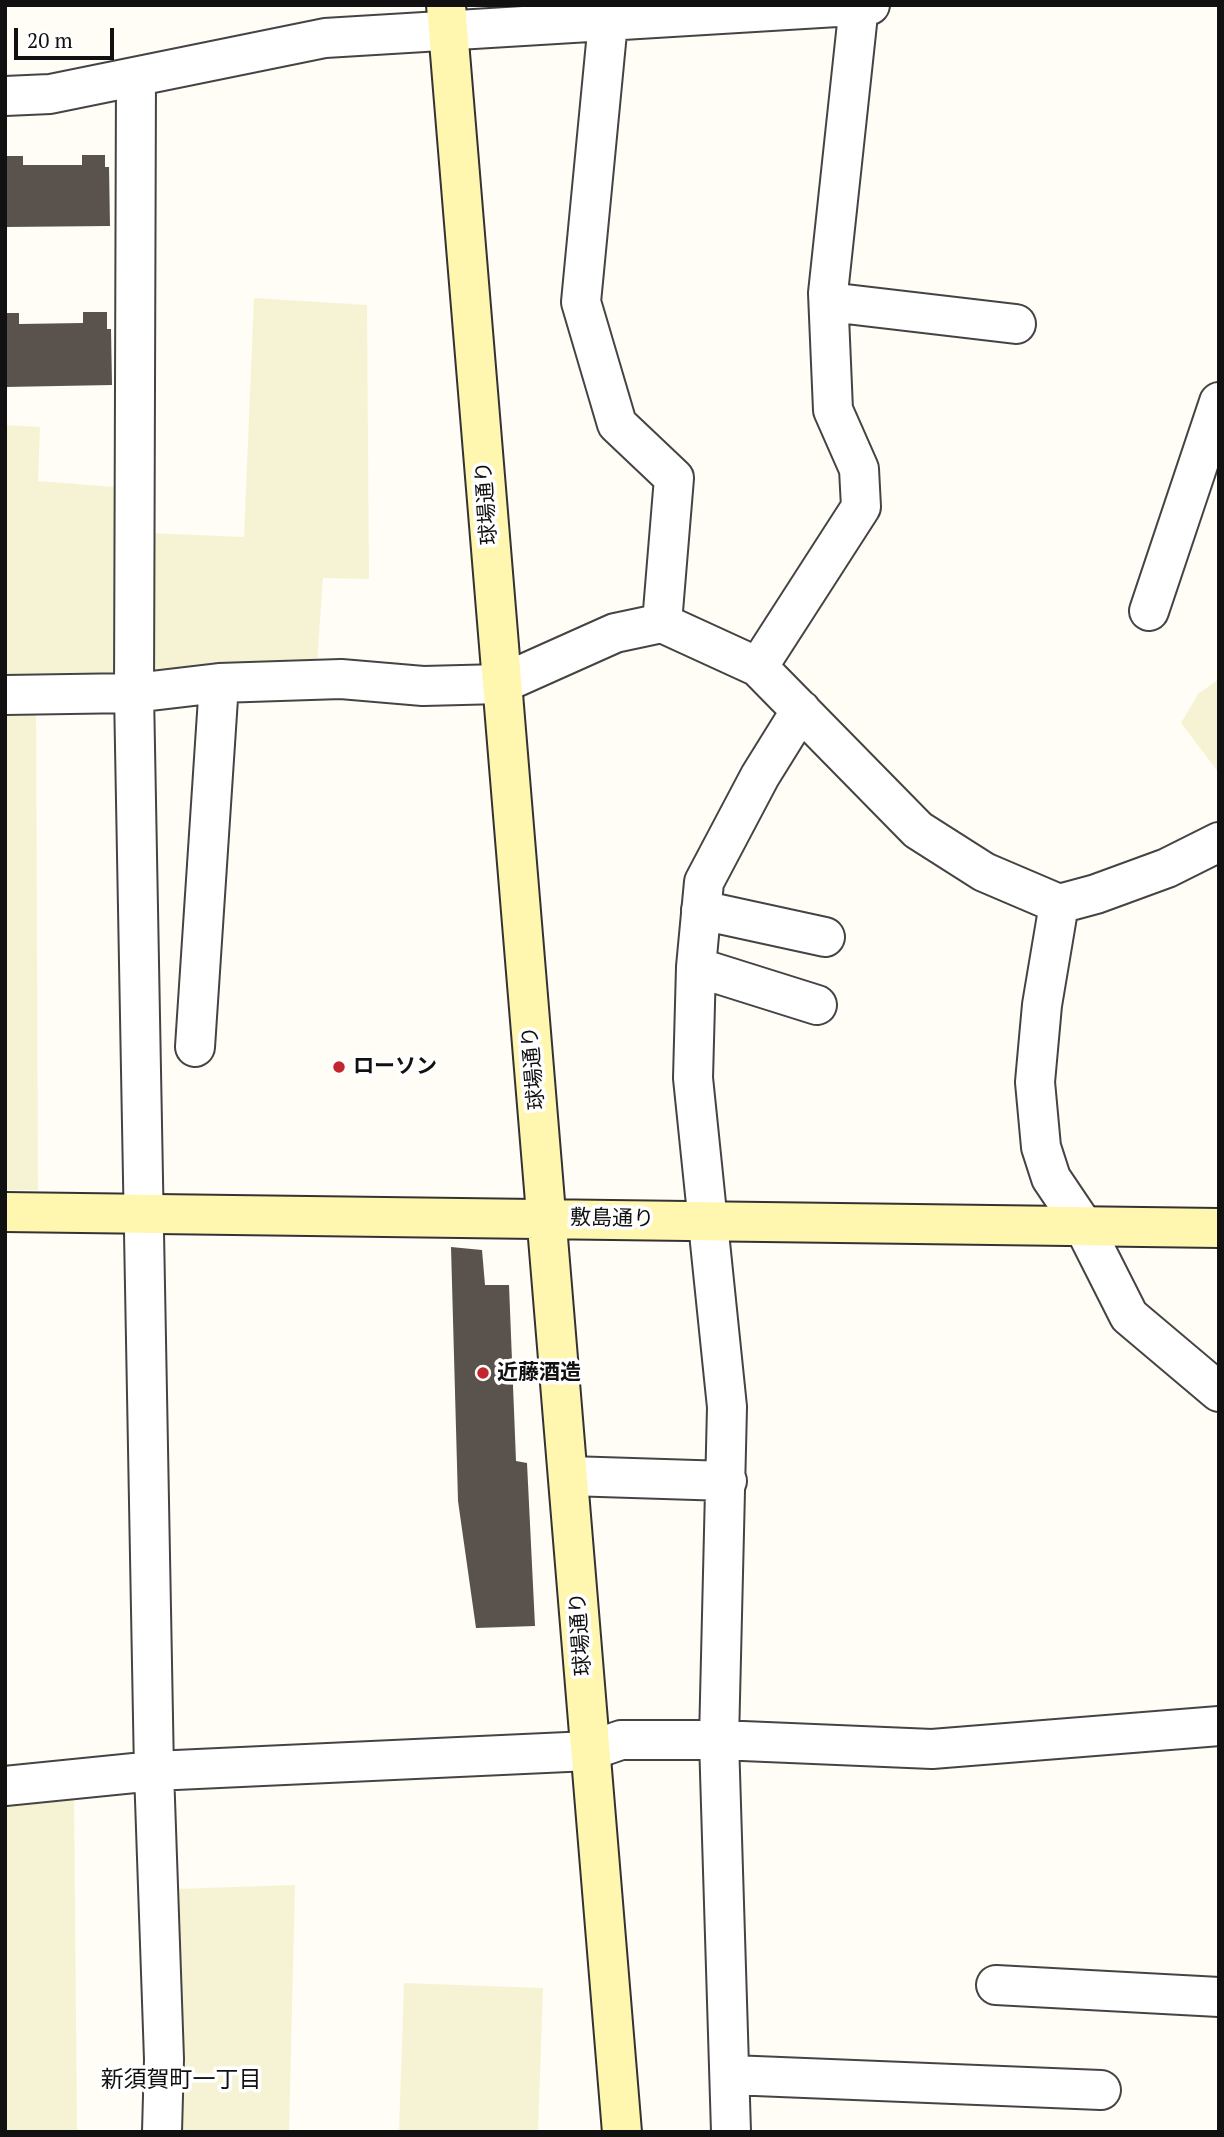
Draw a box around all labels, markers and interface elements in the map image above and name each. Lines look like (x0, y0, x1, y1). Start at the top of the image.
scale bar (18, 14, 117, 58)
text: 20 m (27, 26, 73, 54)
street label: 球場通り (472, 460, 502, 546)
street label: 球場通り (518, 1025, 550, 1111)
place label: ローソン (353, 1054, 437, 1080)
marker: ローソン (331, 1059, 347, 1075)
street label: 敷島通り (570, 1206, 654, 1232)
place label: 近藤酒造 (497, 1360, 581, 1386)
marker: 近藤酒造 (475, 1365, 491, 1381)
street label: 球場通り (566, 1591, 596, 1677)
district label: 新須賀町一丁目 (101, 2066, 261, 2094)

